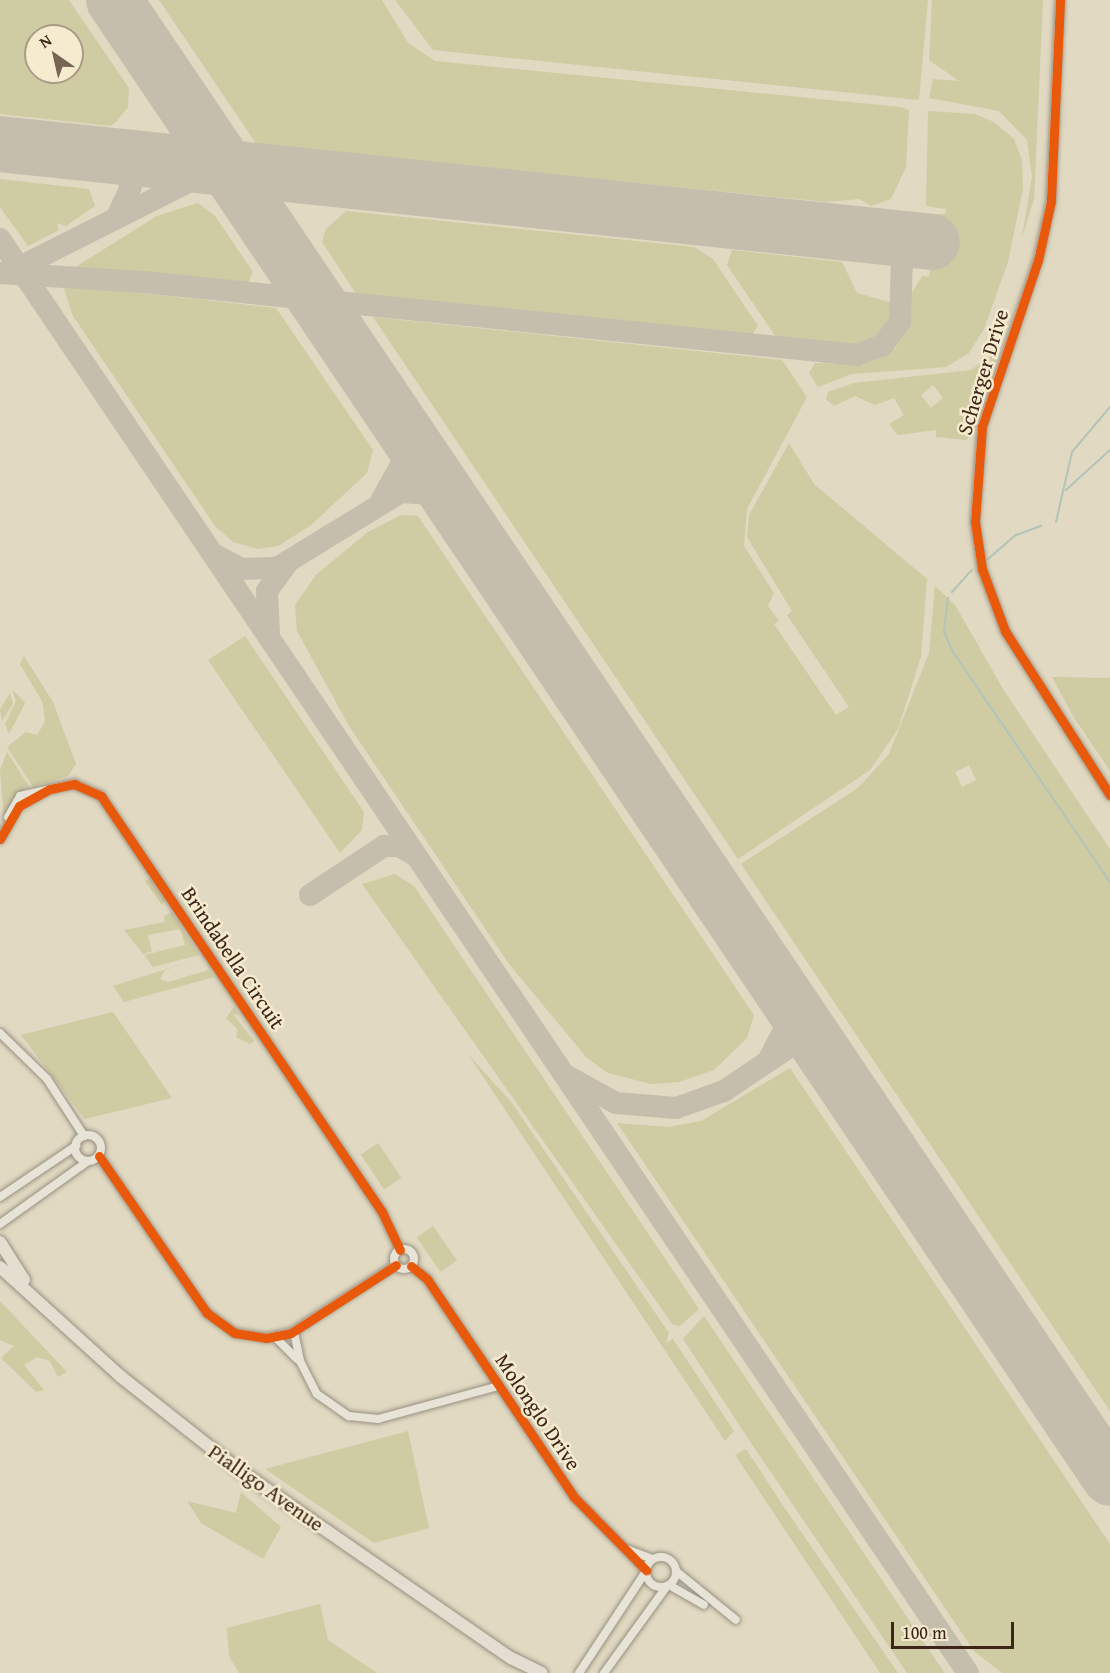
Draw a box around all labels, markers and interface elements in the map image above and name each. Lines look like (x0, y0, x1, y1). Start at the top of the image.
north arrow (24, 24, 84, 84)
text: N (34, 28, 56, 54)
street label: Scherger Drive (952, 306, 1014, 438)
street label: Brindabella Circuit (176, 882, 290, 1034)
street label: Molonglo Drive (490, 1349, 586, 1475)
street label: Pialligo Avenue (203, 1439, 329, 1537)
scale bar (894, 1610, 1017, 1648)
text: 100 m (902, 1619, 947, 1646)

